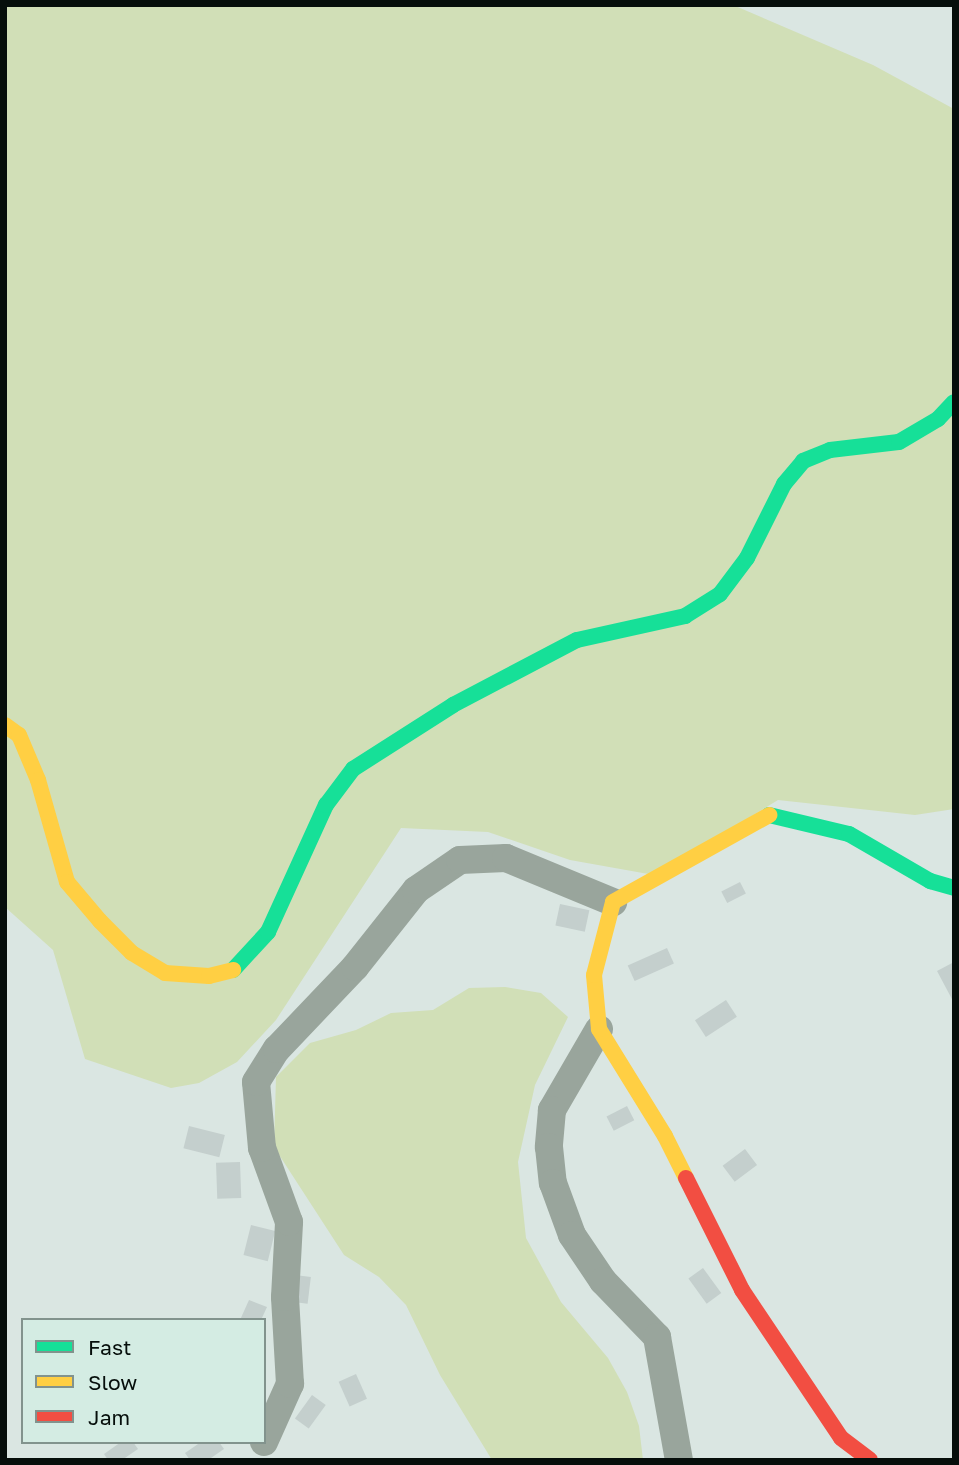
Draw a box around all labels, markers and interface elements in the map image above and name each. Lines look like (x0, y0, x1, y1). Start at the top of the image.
legend (21, 1318, 266, 1444)
text: Fast (88, 1334, 131, 1360)
text: Slow (88, 1369, 137, 1395)
text: Jam (88, 1404, 130, 1430)

